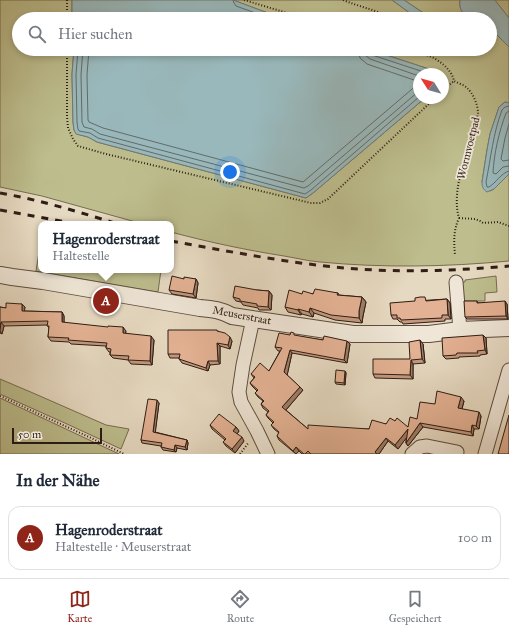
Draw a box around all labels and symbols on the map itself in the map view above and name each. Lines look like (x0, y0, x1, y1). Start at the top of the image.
north arrow (413, 68, 449, 104)
street label: Wormvoetpad (454, 115, 483, 181)
your location (220, 162, 240, 182)
pin: A (93, 286, 119, 316)
street label: Meuserstraat (211, 303, 273, 328)
scale bar (12, 426, 102, 445)

